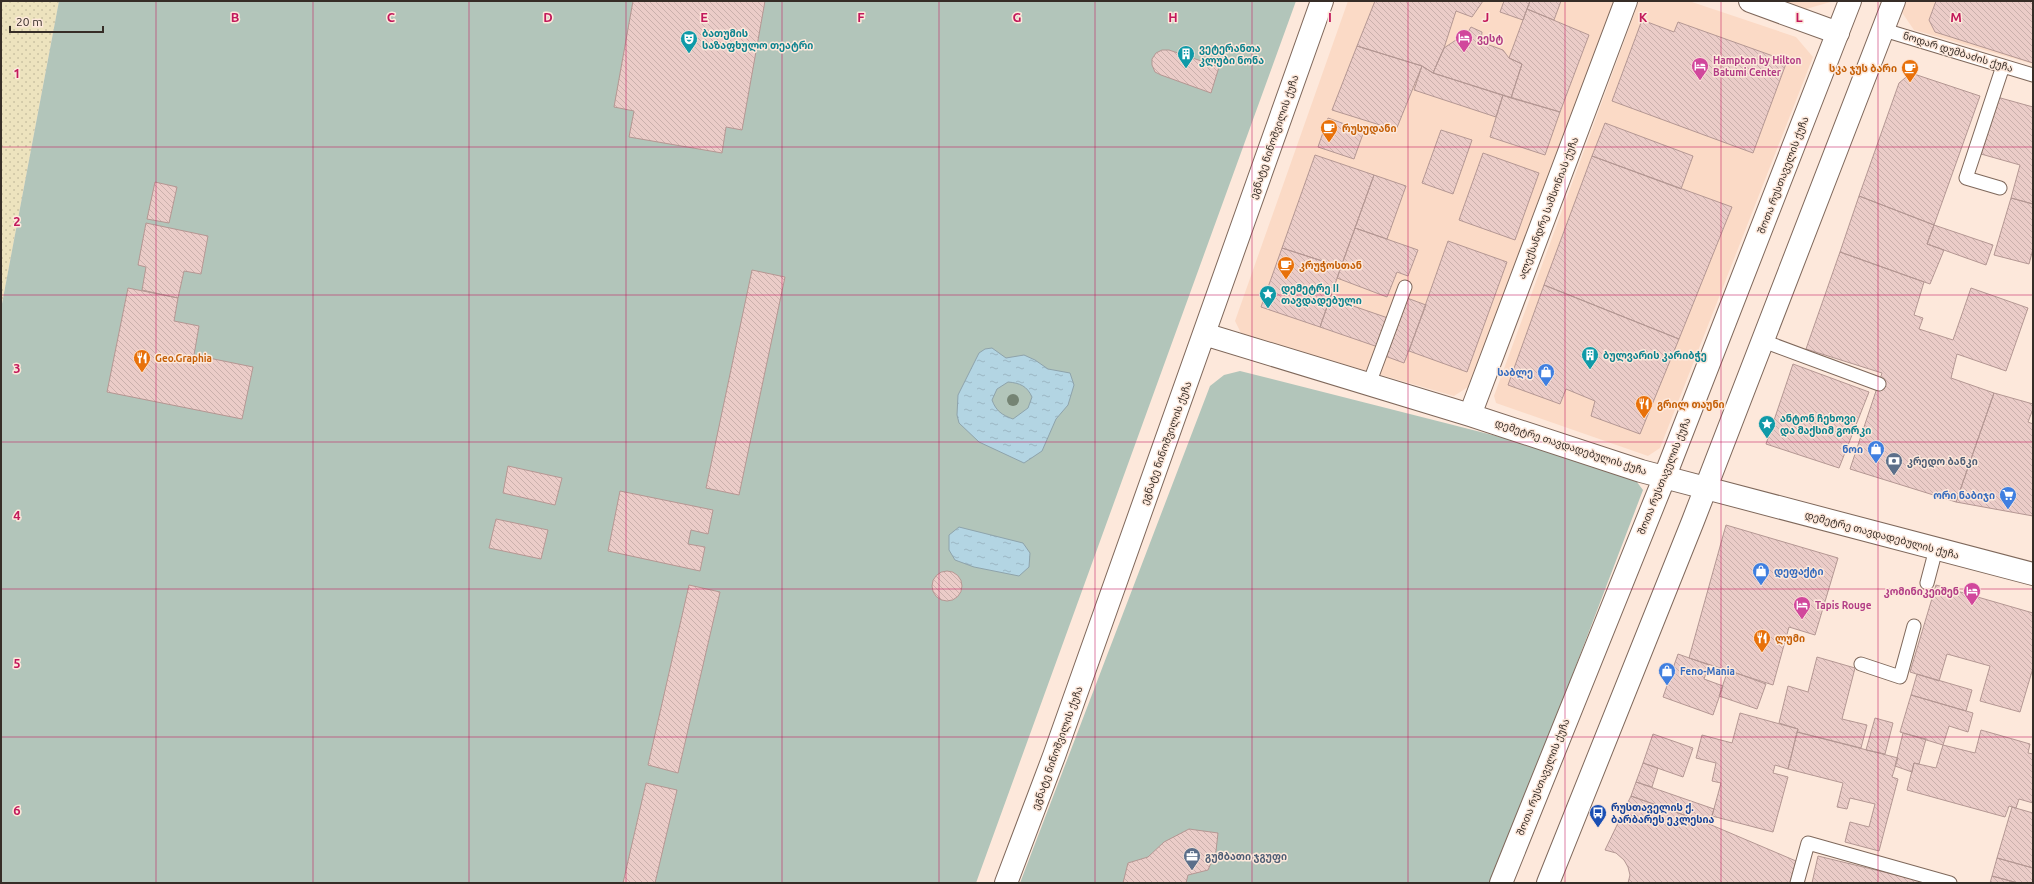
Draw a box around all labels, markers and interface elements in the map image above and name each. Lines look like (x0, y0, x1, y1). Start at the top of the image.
scale bar (10, 8, 103, 34)
text: B (231, 10, 240, 24)
text: C (387, 10, 396, 24)
text: D (543, 10, 553, 24)
text: E (700, 10, 708, 24)
text: F (857, 10, 865, 24)
text: G (1013, 10, 1022, 24)
text: H (1168, 10, 1178, 24)
text: I (1328, 10, 1332, 24)
text: J (1483, 10, 1489, 24)
text: K (1639, 10, 1648, 24)
text: L (1795, 10, 1803, 24)
text: M (1950, 10, 1962, 24)
text: 20 m (16, 15, 43, 28)
place label: ბათუმის საზაფხულო თეატრი (702, 28, 813, 52)
hotel icon: ვესტ (1454, 28, 1474, 53)
theatre icon: ბათუმის საზაფხულო თეატრი (679, 29, 699, 54)
street label: ნოდარ დუმბაძის ქუჩა (1901, 30, 2014, 75)
place label: ვესტ (1477, 33, 1503, 45)
place label: ვეტერანთა კლუბი ნონა (1199, 43, 1264, 67)
building icon: ვეტერანთა კლუბი ნონა (1176, 44, 1196, 69)
place label: Hampton by Hilton Batumi Center (1713, 55, 1801, 78)
hotel icon: Hampton by Hilton Batumi Center (1690, 56, 1710, 81)
cafe icon: სკა ჯუს ბარი (1900, 58, 1920, 83)
place label: სკა ჯუს ბარი (1829, 63, 1897, 75)
text: 1 (13, 66, 21, 80)
street label: ეგნატე ნინოშვილის ქუჩა (1248, 73, 1301, 201)
street label: შოთა რუსთაველის ქუჩა (1756, 115, 1811, 236)
cafe icon: რუსუდანი (1319, 118, 1339, 143)
place label: რუსუდანი (1342, 123, 1397, 135)
street label: ალექსანდრე სამსონიას ქუჩა (1516, 135, 1581, 281)
text: 2 (13, 214, 21, 228)
cafe icon: კრუჭოსთან (1276, 255, 1296, 280)
place label: კრუჭოსთან (1299, 260, 1362, 272)
place label: დემეტრე II თავდადებული (1281, 283, 1362, 307)
place icon: დემეტრე II თავდადებული (1258, 284, 1278, 309)
building icon: ბულვარის კარიბჭე (1580, 345, 1600, 370)
restaurant icon: Geo.Graphia (132, 348, 152, 373)
place label: ბულვარის კარიბჭე (1603, 350, 1707, 362)
place label: Geo.Graphia (155, 353, 212, 364)
text: 3 (13, 361, 21, 375)
shop icon: საბლე (1536, 362, 1556, 387)
place label: საბლე (1497, 367, 1533, 379)
street label: ეგნატე ნინოშვილის ქუჩა (1139, 380, 1194, 507)
restaurant icon: გრილ თაუნი (1634, 394, 1654, 419)
place label: გრილ თაუნი (1657, 399, 1725, 411)
place label: ანტონ ჩეხოვი და მაქსიმ გორკი (1780, 413, 1871, 437)
place icon: ანტონ ჩეხოვი და მაქსიმ გორკი (1757, 414, 1777, 439)
street label: შოთა რუსთაველის ქუჩა (1636, 416, 1693, 536)
street label: დემეტრე თავდადებულის ქუჩა (1493, 417, 1648, 478)
shop icon: ნოი (1866, 439, 1886, 464)
place label: ნოი (1842, 444, 1863, 455)
bank icon: კრედო ბანკი (1884, 451, 1904, 476)
place label: კრედო ბანკი (1907, 456, 1978, 468)
supermarket icon: ორი ნაბიჯი (1998, 485, 2018, 510)
place label: ორი ნაბიჯი (1933, 490, 1995, 502)
text: 4 (13, 508, 21, 522)
street label: დემეტრე თავდადებულის ქუჩა (1803, 509, 1960, 562)
shop icon: დეფაქტი (1751, 561, 1771, 586)
place label: დეფაქტი (1774, 566, 1823, 578)
hotel icon: კომინიკეიშენ (1962, 581, 1982, 606)
place label: კომინიკეიშენ (1884, 586, 1959, 598)
hotel icon: Tapis Rouge (1792, 595, 1812, 620)
place label: Tapis Rouge (1815, 600, 1872, 611)
restaurant icon: ლუმი (1752, 628, 1772, 653)
place label: ლუმი (1775, 633, 1805, 645)
text: 5 (13, 656, 21, 670)
shop icon: Feno-Mania (1657, 661, 1677, 686)
place label: Feno-Mania (1680, 666, 1735, 677)
street label: ეგნატე ნინოშვილის ქუჩა (1030, 685, 1085, 812)
street label: შოთა რუსთაველის ქუჩა (1515, 717, 1572, 837)
place label: რუსთაველის ქ. ბარბარეს ეკლესია (1611, 802, 1715, 826)
text: 6 (13, 803, 21, 817)
bus stop icon: რუსთაველის ქ. ბარბარეს ეკლესია (1588, 803, 1608, 828)
office icon: გუმბათი ჯგუფი (1182, 846, 1202, 871)
place label: გუმბათი ჯგუფი (1205, 851, 1287, 863)

